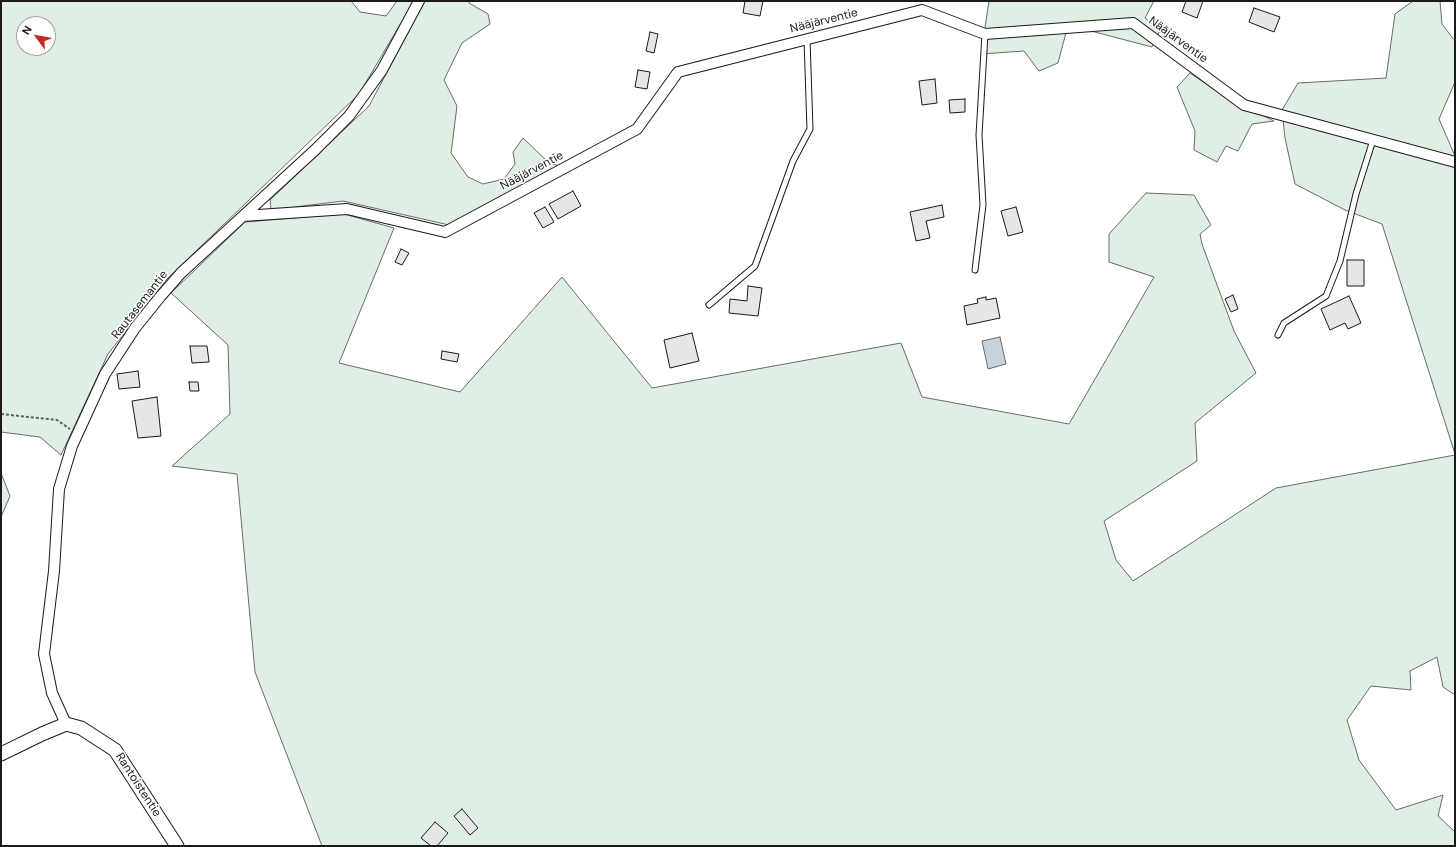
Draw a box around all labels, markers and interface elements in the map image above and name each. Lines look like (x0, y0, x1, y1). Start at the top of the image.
street label: Nääjärventie (789, 6, 859, 36)
street label: Nääjärventie (1146, 14, 1210, 66)
north arrow (16, 16, 56, 56)
text: N (19, 23, 35, 37)
street label: Nääjärventie (498, 148, 566, 194)
street label: Rautasemantie (109, 268, 171, 342)
street label: Rantoistentie (112, 750, 164, 820)

